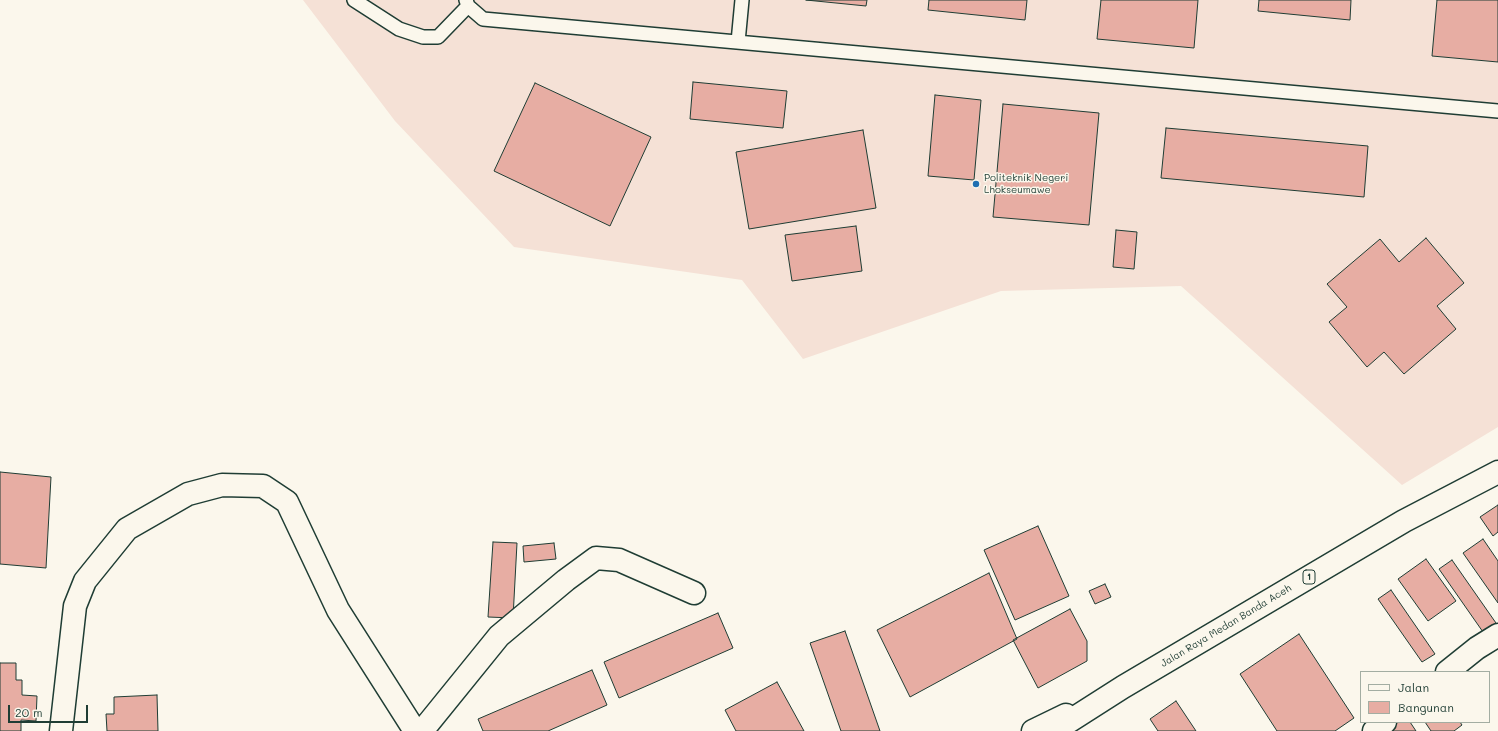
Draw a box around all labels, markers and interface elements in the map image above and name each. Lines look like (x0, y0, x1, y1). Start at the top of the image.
place label: Politeknik Negeri Lhokseumawe (984, 172, 1068, 196)
marker: Politeknik Negeri Lhokseumawe (971, 179, 981, 189)
road number: 1 (1303, 570, 1315, 584)
street label: Jalan Raya Medan Banda Aceh (1158, 582, 1294, 670)
legend (1360, 671, 1490, 723)
text: Jalan (1398, 679, 1429, 695)
scale bar (10, 697, 90, 723)
text: Bangunan (1398, 699, 1454, 715)
text: 20 m (15, 704, 43, 720)

